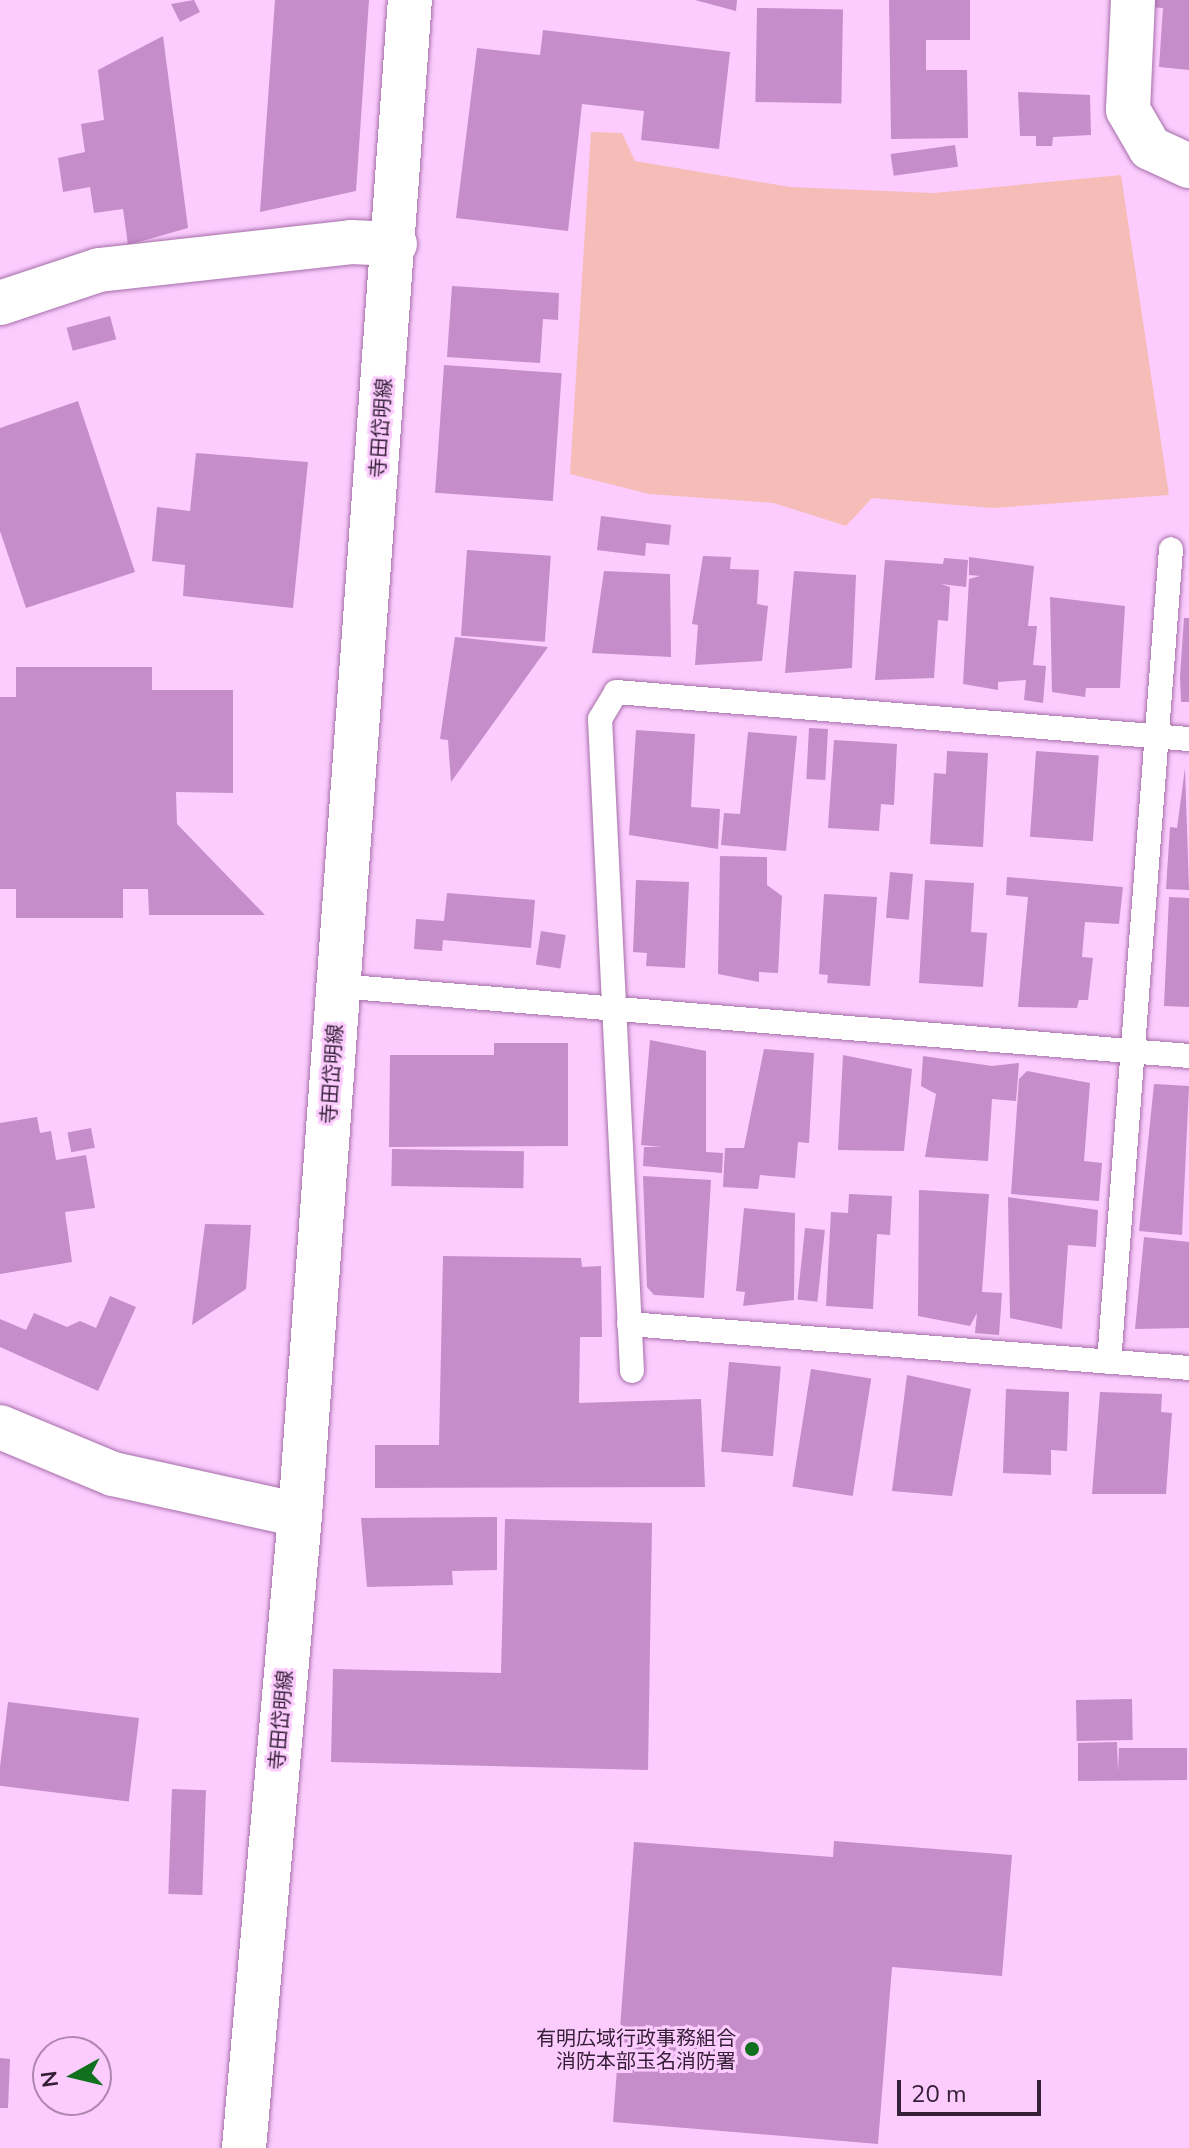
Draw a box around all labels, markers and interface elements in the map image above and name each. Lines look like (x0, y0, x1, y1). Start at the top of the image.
street label: 寺田岱明線 (366, 377, 396, 479)
street label: 寺田岱明線 (317, 1023, 347, 1125)
street label: 寺田岱明線 (265, 1669, 297, 1771)
place label: 有明広域行政事務組合 消防本部玉名消防署 (536, 2026, 736, 2073)
north arrow (32, 2036, 112, 2116)
marker: 有明広域行政事務組合 消防本部玉名消防署 (743, 2040, 761, 2058)
scale bar (901, 2064, 1045, 2114)
text: N (34, 2069, 66, 2089)
text: 20 m (911, 2078, 967, 2110)

